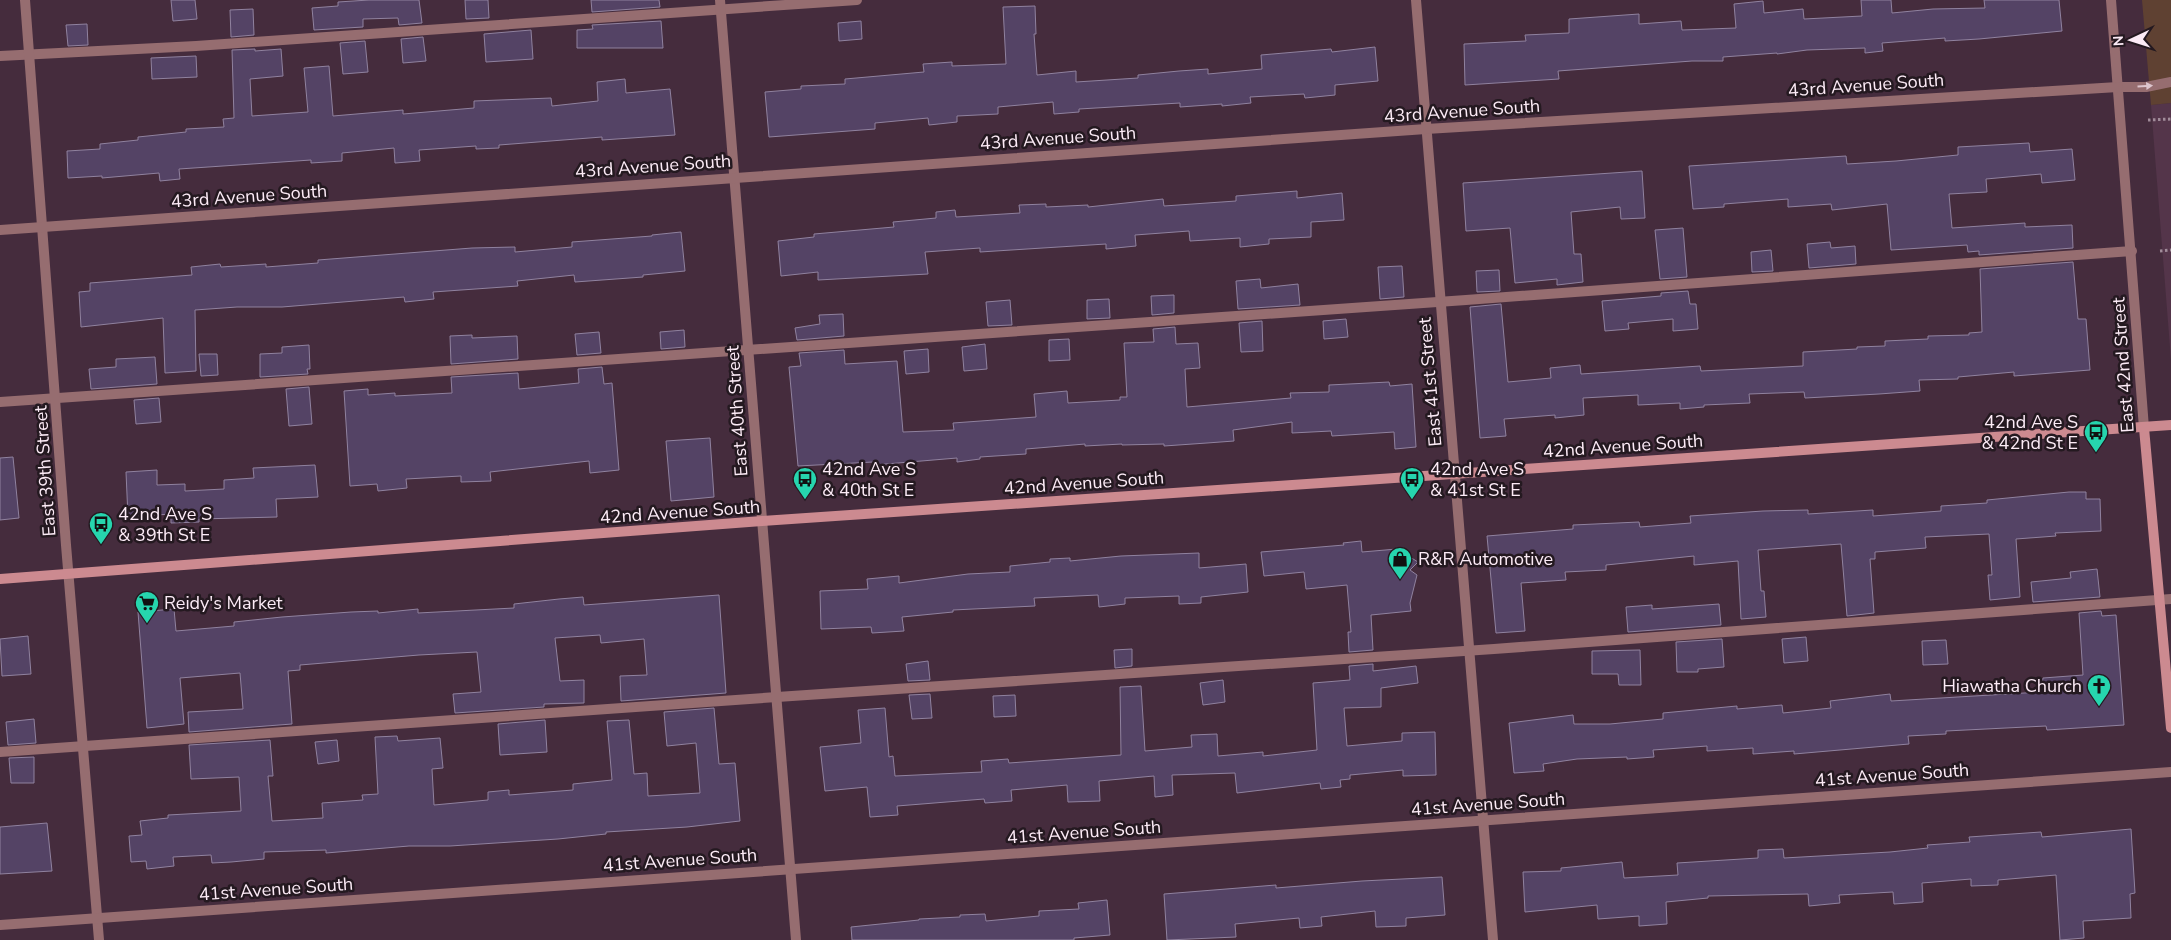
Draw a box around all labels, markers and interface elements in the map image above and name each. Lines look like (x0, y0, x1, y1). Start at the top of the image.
north arrow (2106, 15, 2156, 65)
text: N (2109, 35, 2128, 47)
street label: 43rd Avenue South (1787, 68, 1945, 102)
one-way arrow (2137, 82, 2153, 90)
street label: 43rd Avenue South (1383, 94, 1541, 128)
street label: 43rd Avenue South (979, 121, 1137, 155)
street label: 43rd Avenue South (574, 149, 732, 183)
street label: 43rd Avenue South (170, 179, 328, 213)
street label: East 42nd Street (2106, 296, 2140, 433)
street label: East 41st Street (1412, 316, 1448, 448)
street label: East 40th Street (720, 344, 754, 477)
street label: East 39th Street (28, 404, 62, 537)
place label: 42nd Ave S & 42nd St E (1981, 410, 2078, 455)
bus stop icon: 42nd Ave S & 42nd St E (2083, 419, 2109, 453)
street label: 42nd Avenue South (1542, 428, 1704, 464)
place label: 42nd Ave S & 40th St E (822, 457, 916, 502)
place label: 42nd Ave S & 41st St E (1430, 457, 1524, 502)
street label: 42nd Avenue South (1003, 465, 1165, 501)
bus stop icon: 42nd Ave S & 40th St E (792, 466, 818, 500)
bus stop icon: 42nd Ave S & 41st St E (1399, 466, 1425, 500)
street label: 42nd Avenue South (599, 494, 761, 530)
place label: 42nd Ave S & 39th St E (118, 502, 212, 547)
bus stop icon: 42nd Ave S & 39th St E (88, 511, 114, 545)
shop icon: R&R Automotive (1387, 546, 1413, 580)
place label: R&R Automotive (1418, 547, 1553, 571)
supermarket icon: Reidy's Market (134, 590, 160, 624)
place label: Reidy's Market (164, 591, 283, 615)
church icon: Hiawatha Church (2086, 673, 2112, 707)
place label: Hiawatha Church (1942, 674, 2082, 698)
street label: 41st Avenue South (1814, 758, 1970, 792)
street label: 41st Avenue South (1410, 787, 1566, 821)
street label: 41st Avenue South (1006, 815, 1162, 849)
street label: 41st Avenue South (602, 843, 758, 877)
street label: 41st Avenue South (198, 872, 354, 906)

